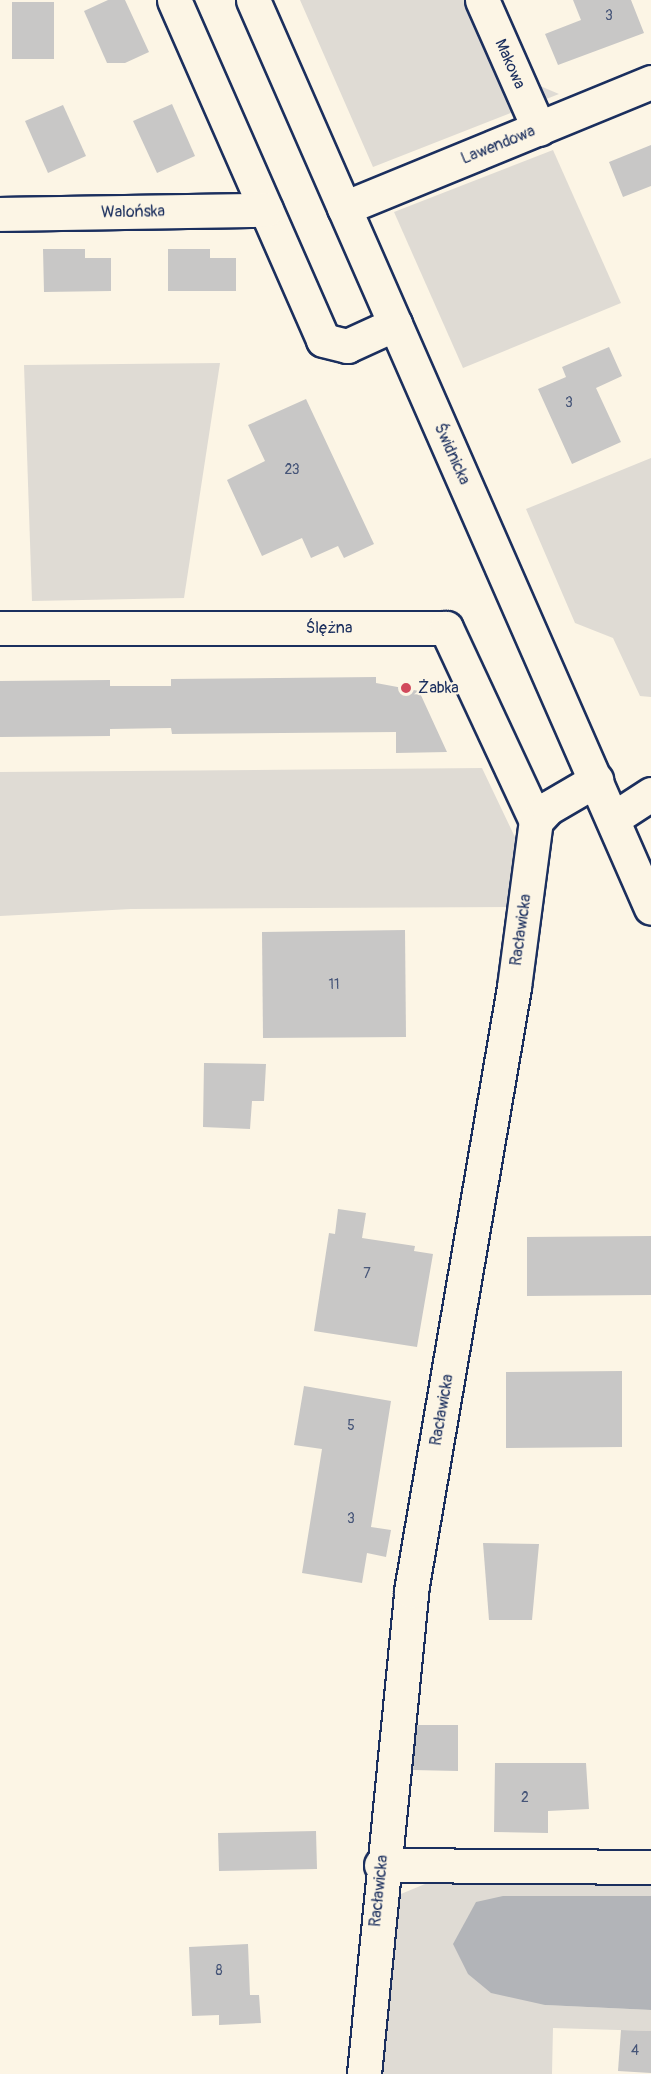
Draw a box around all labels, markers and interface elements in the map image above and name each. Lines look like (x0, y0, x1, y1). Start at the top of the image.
house number: 3 (605, 8, 613, 24)
street label: Makowa (491, 36, 529, 92)
street label: Lawendowa (458, 121, 538, 169)
street label: Walońska (101, 202, 165, 222)
house number: 3 (565, 395, 573, 411)
street label: Świdnicka (430, 420, 474, 488)
house number: 23 (284, 462, 300, 478)
street label: Ślężna (306, 618, 352, 638)
place label: Żabka (418, 678, 459, 698)
marker: Żabka (399, 681, 413, 695)
street label: Racławicka (506, 893, 536, 967)
house number: 11 (329, 977, 339, 993)
house number: 7 (363, 1266, 371, 1282)
street label: Racławicka (426, 1373, 458, 1447)
house number: 5 (347, 1418, 355, 1434)
house number: 3 (347, 1511, 355, 1527)
house number: 2 (521, 1790, 529, 1806)
street label: Racławicka (366, 1854, 392, 1928)
house number: 8 (215, 1963, 223, 1979)
house number: 4 (631, 2043, 639, 2059)

